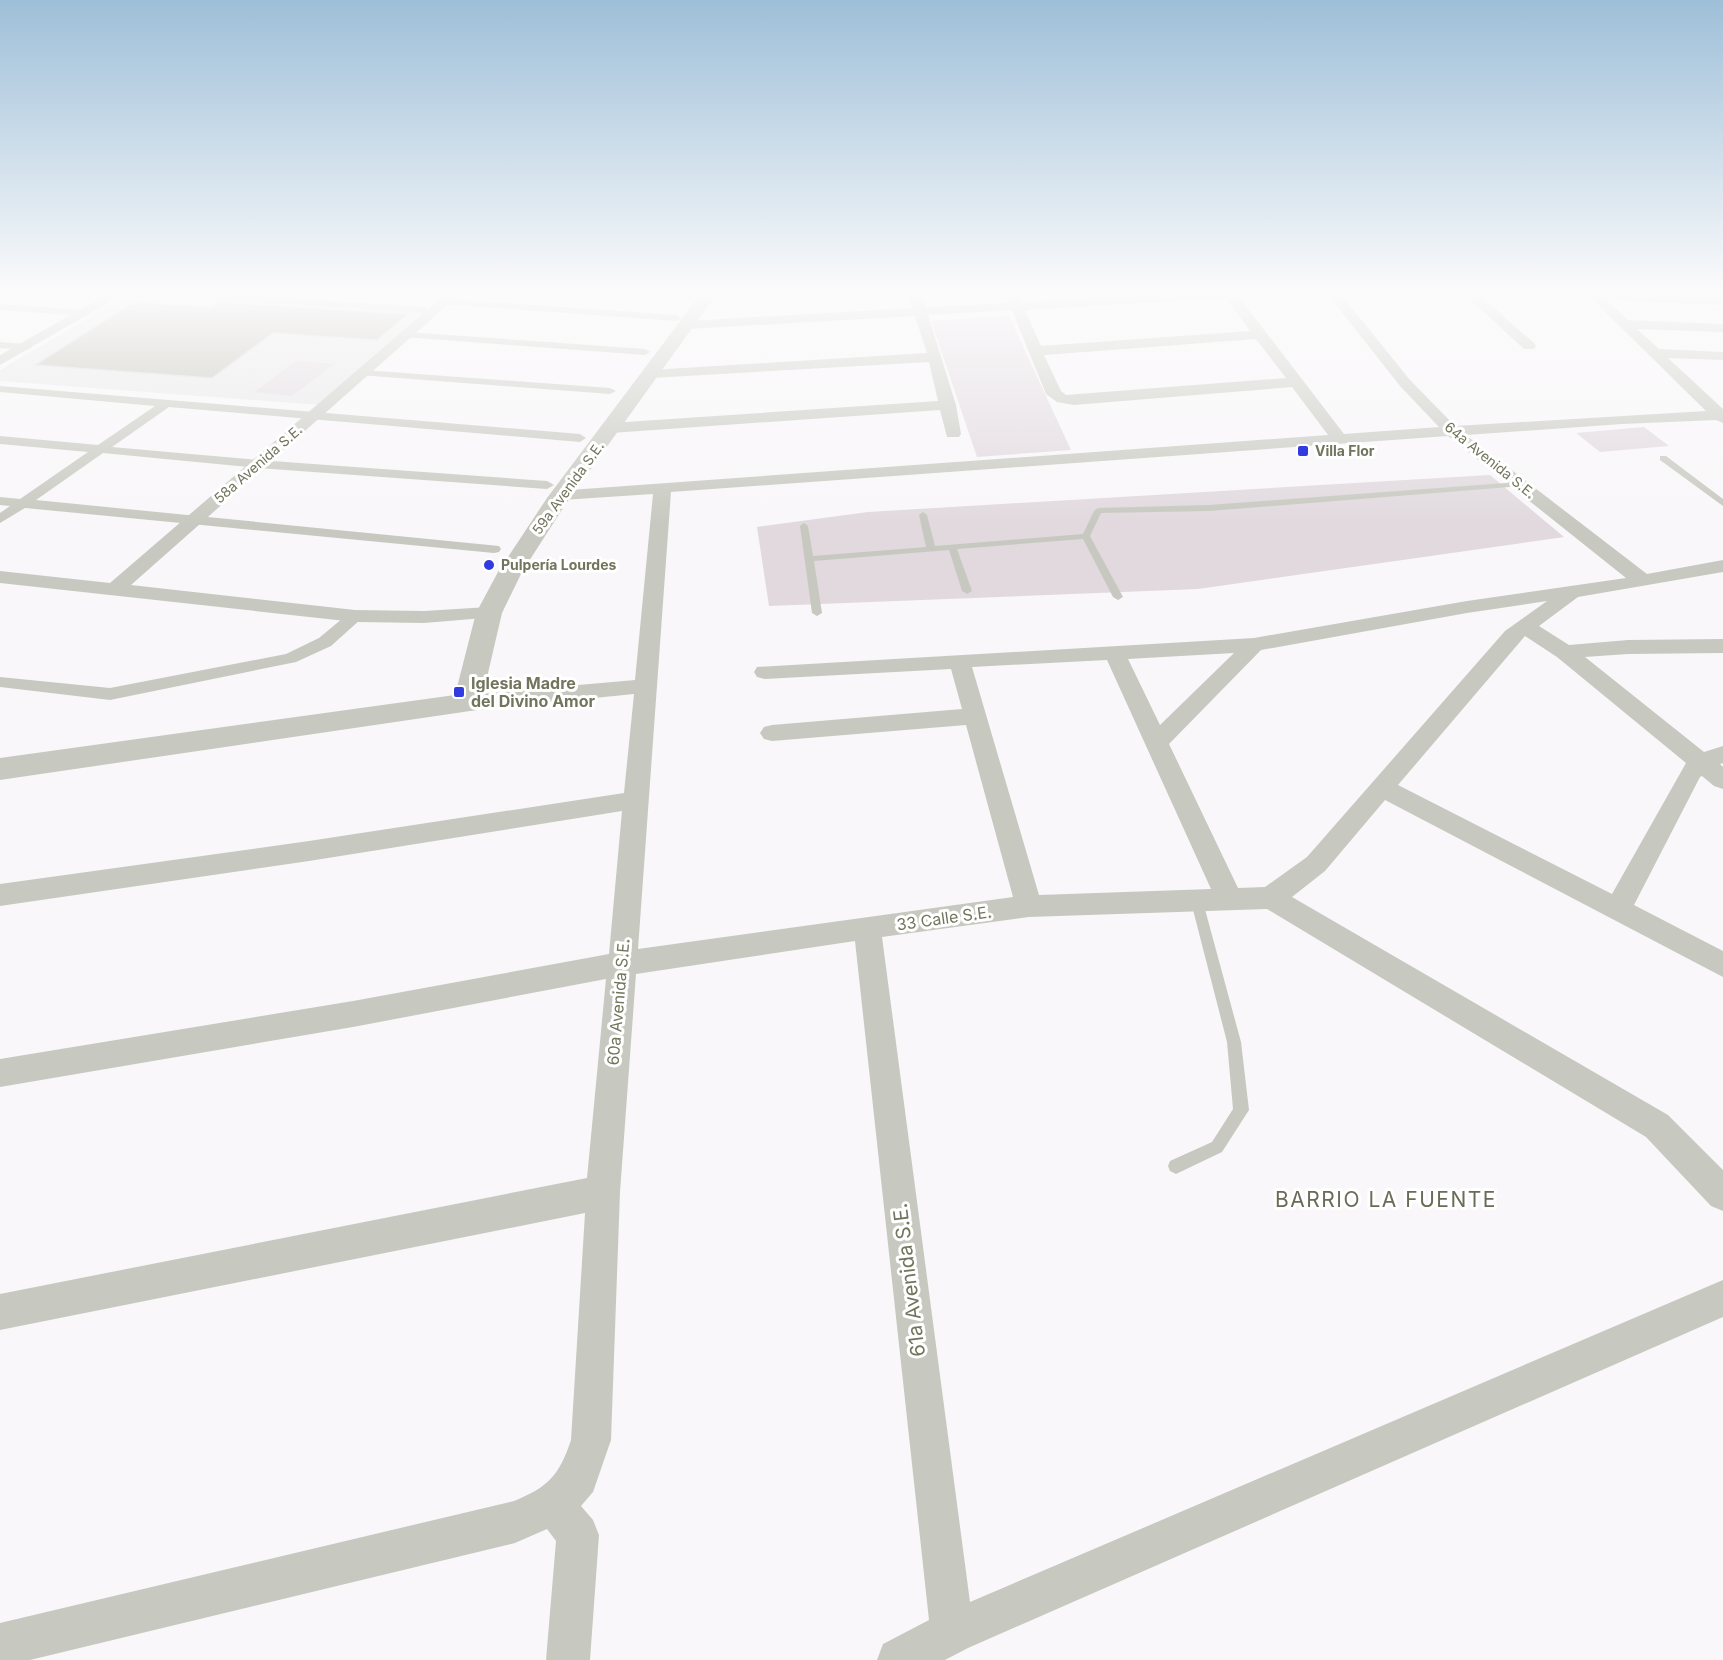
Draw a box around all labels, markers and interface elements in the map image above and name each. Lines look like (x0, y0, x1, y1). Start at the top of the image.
street label: 64a Avenida S.E. (1442, 418, 1539, 501)
street label: 58a Avenida S.E. (210, 421, 305, 506)
street label: 59a Avenida S.E. (528, 438, 607, 538)
place label: Villa Flor (1315, 442, 1375, 459)
marker: Villa Flor (1296, 444, 1310, 458)
place label: Pulpería Lourdes (501, 556, 617, 573)
marker: Pulpería Lourdes (482, 558, 496, 572)
place label: Iglesia Madre del Divino Amor (471, 673, 595, 711)
marker: Iglesia Madre del Divino Amor (452, 685, 466, 699)
street label: 33 Calle S.E. (895, 901, 993, 935)
street label: 60a Avenida S.E. (602, 938, 634, 1066)
district label: BARRIO LA FUENTE (1275, 1187, 1497, 1212)
street label: 61a Avenida S.E. (888, 1202, 930, 1358)

